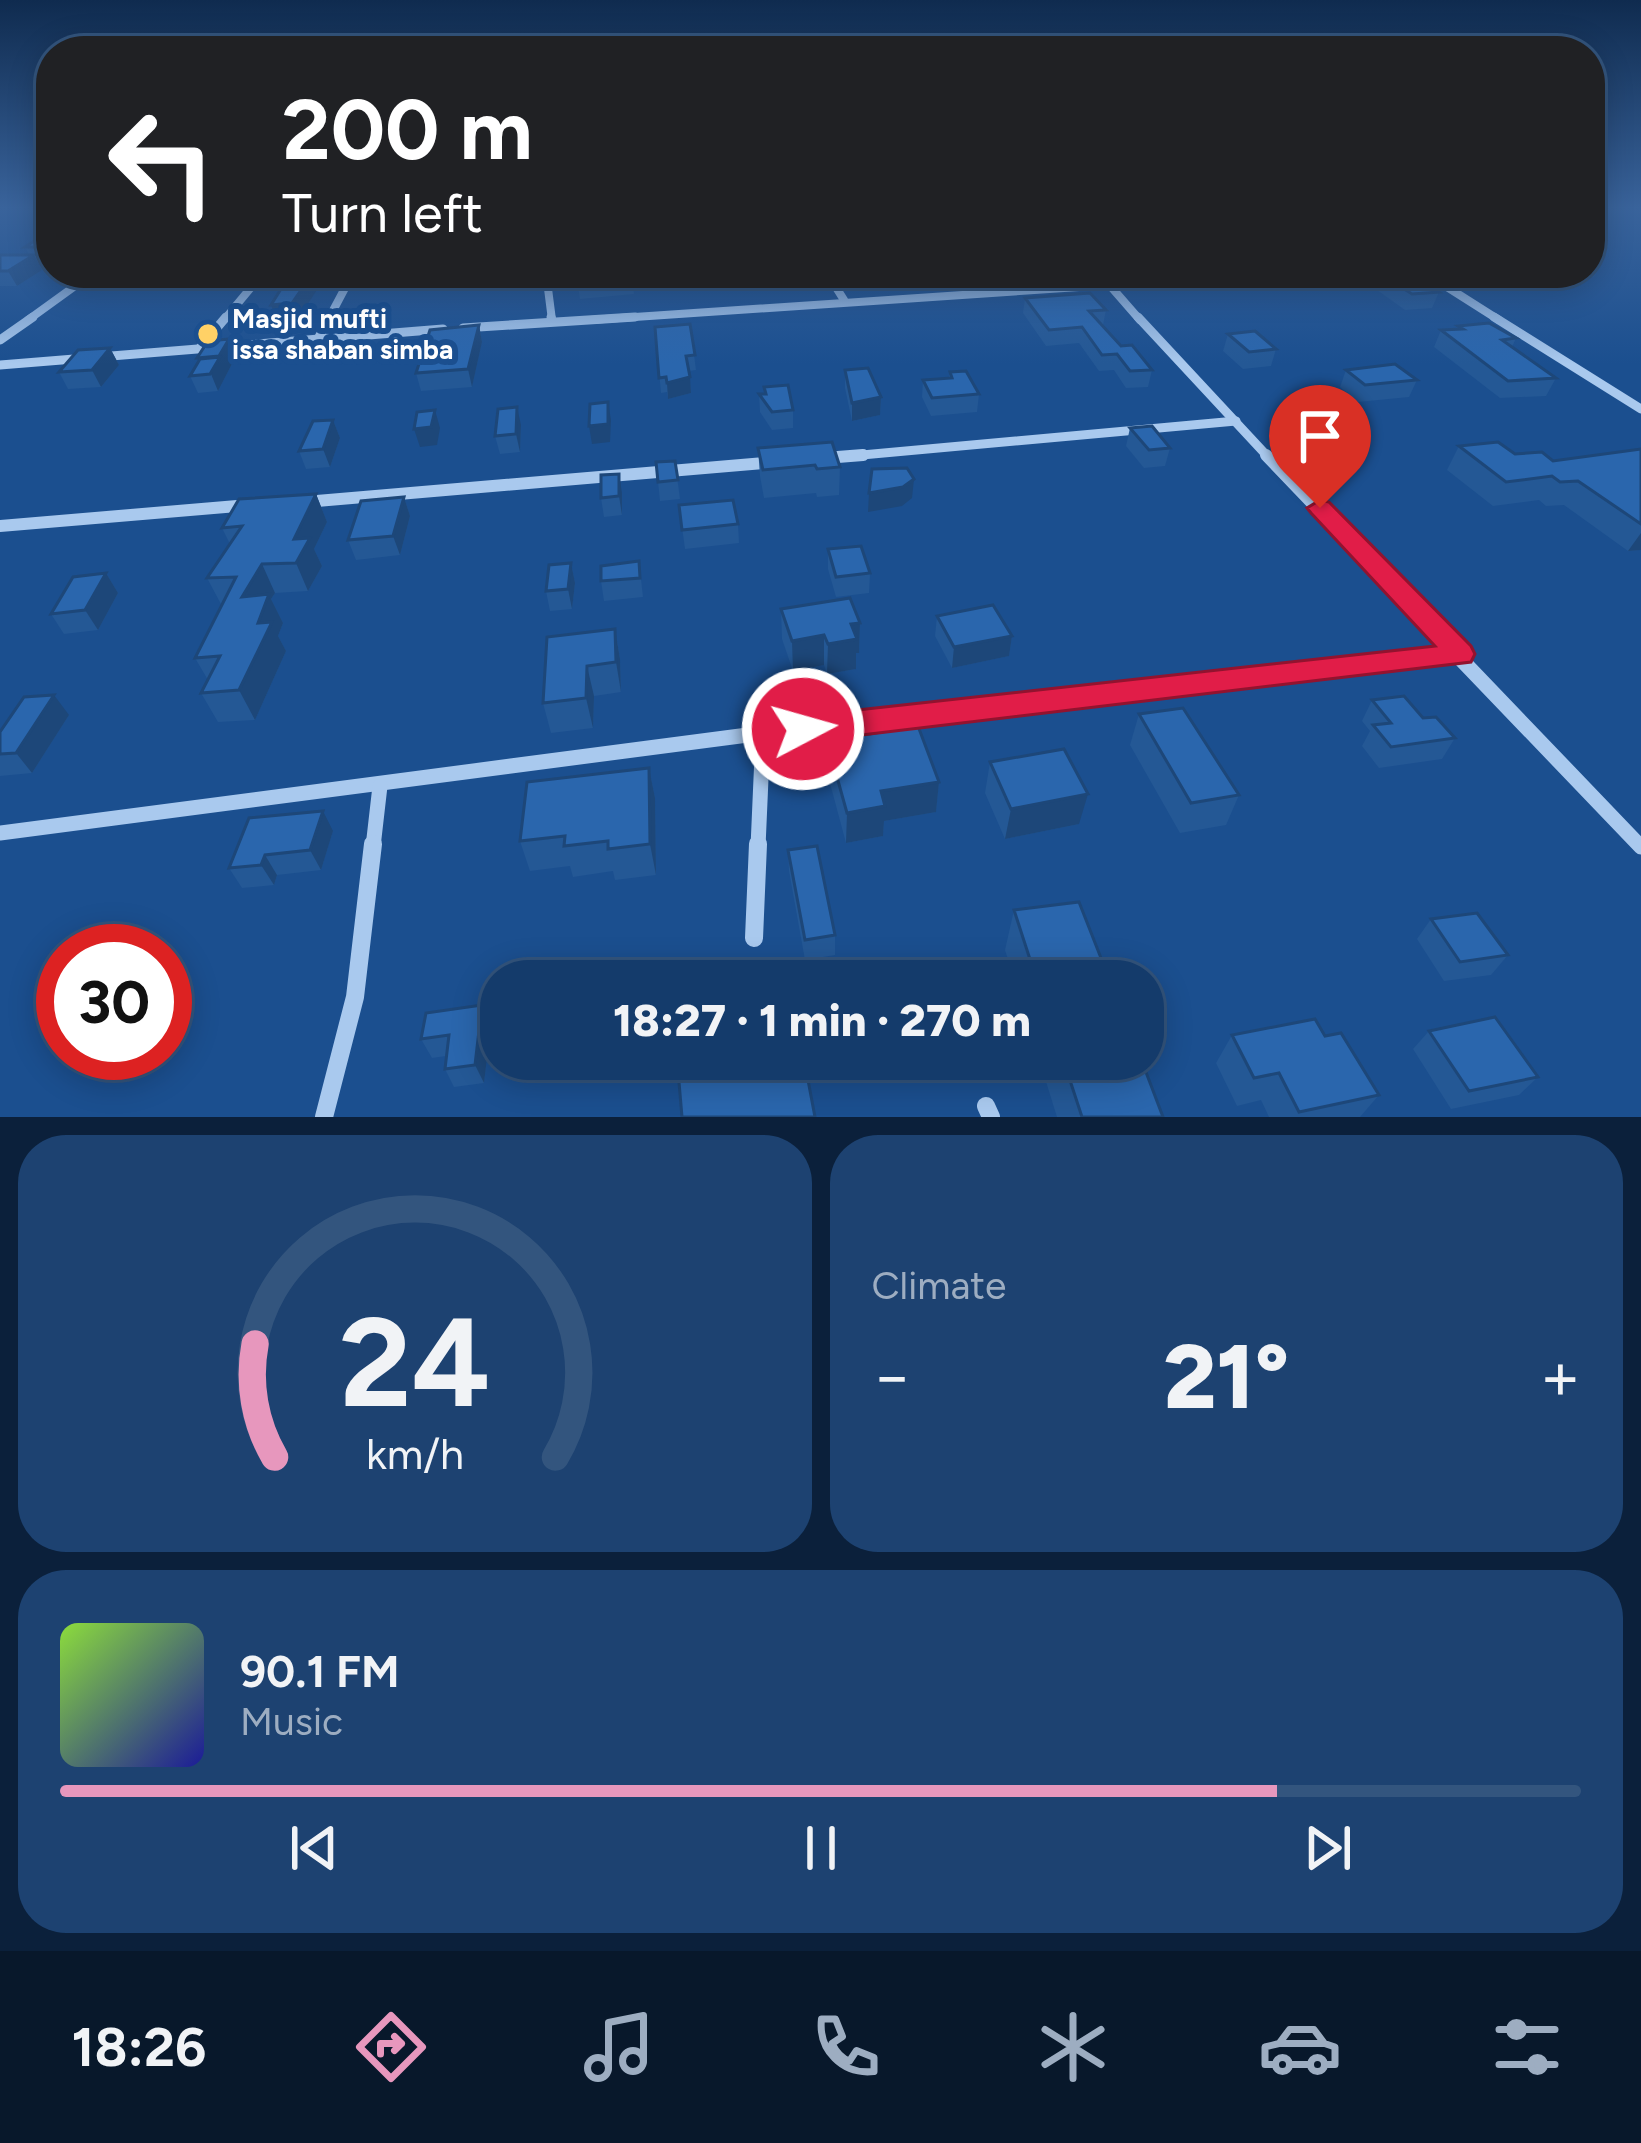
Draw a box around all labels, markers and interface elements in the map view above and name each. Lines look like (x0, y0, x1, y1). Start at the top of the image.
text: 200 m (282, 79, 533, 180)
icon: left (84, 84, 240, 240)
text: Turn left (282, 181, 483, 246)
place label: Masjid mufti issa shaban simba (232, 302, 453, 366)
marker: Masjid mufti issa shaban simba (195, 321, 221, 347)
pin (1269, 385, 1371, 508)
icon: arrive (1287, 403, 1353, 469)
position arrow (740, 666, 866, 792)
speed limit sign: 30 (36, 924, 192, 1080)
text: 18:27 · 1 min · 270 m (613, 993, 1031, 1047)
text: Climate (872, 1262, 1006, 1309)
text: 24 (339, 1287, 490, 1437)
text: 21° (1163, 1322, 1289, 1431)
text: − (872, 1336, 913, 1416)
text: + (1540, 1336, 1581, 1416)
text: km/h (366, 1427, 464, 1479)
text: 90.1 FM (240, 1644, 400, 1698)
text: Music (240, 1698, 343, 1745)
icon: previous (281, 1815, 347, 1881)
icon: pause (788, 1815, 854, 1881)
icon: next (1295, 1815, 1361, 1881)
icon: directions (349, 2005, 433, 2089)
icon: music (577, 2005, 661, 2089)
icon: phone (804, 2005, 888, 2089)
icon: climate (1031, 2005, 1115, 2089)
icon: car (1258, 2005, 1342, 2089)
icon: filters (1485, 2005, 1569, 2089)
text: 18:26 (72, 2015, 206, 2080)

